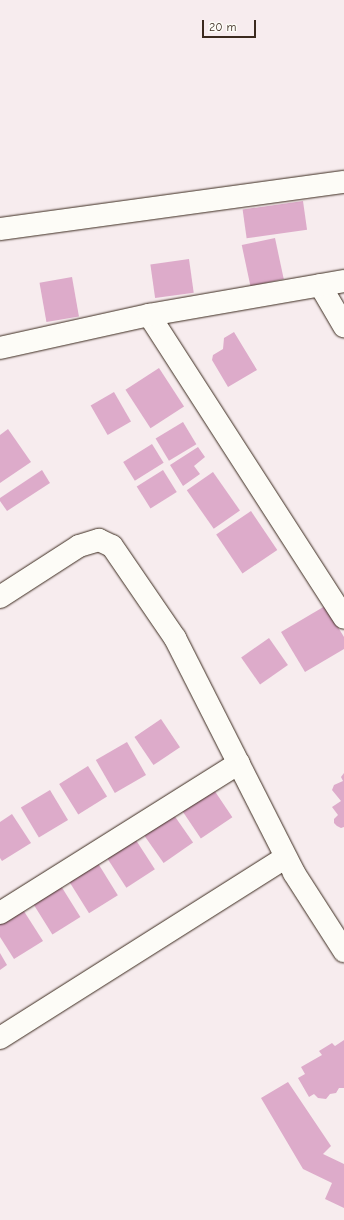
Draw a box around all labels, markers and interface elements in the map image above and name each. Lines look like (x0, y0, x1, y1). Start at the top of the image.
scale bar (204, 12, 258, 38)
text: 20 m (209, 20, 237, 34)

